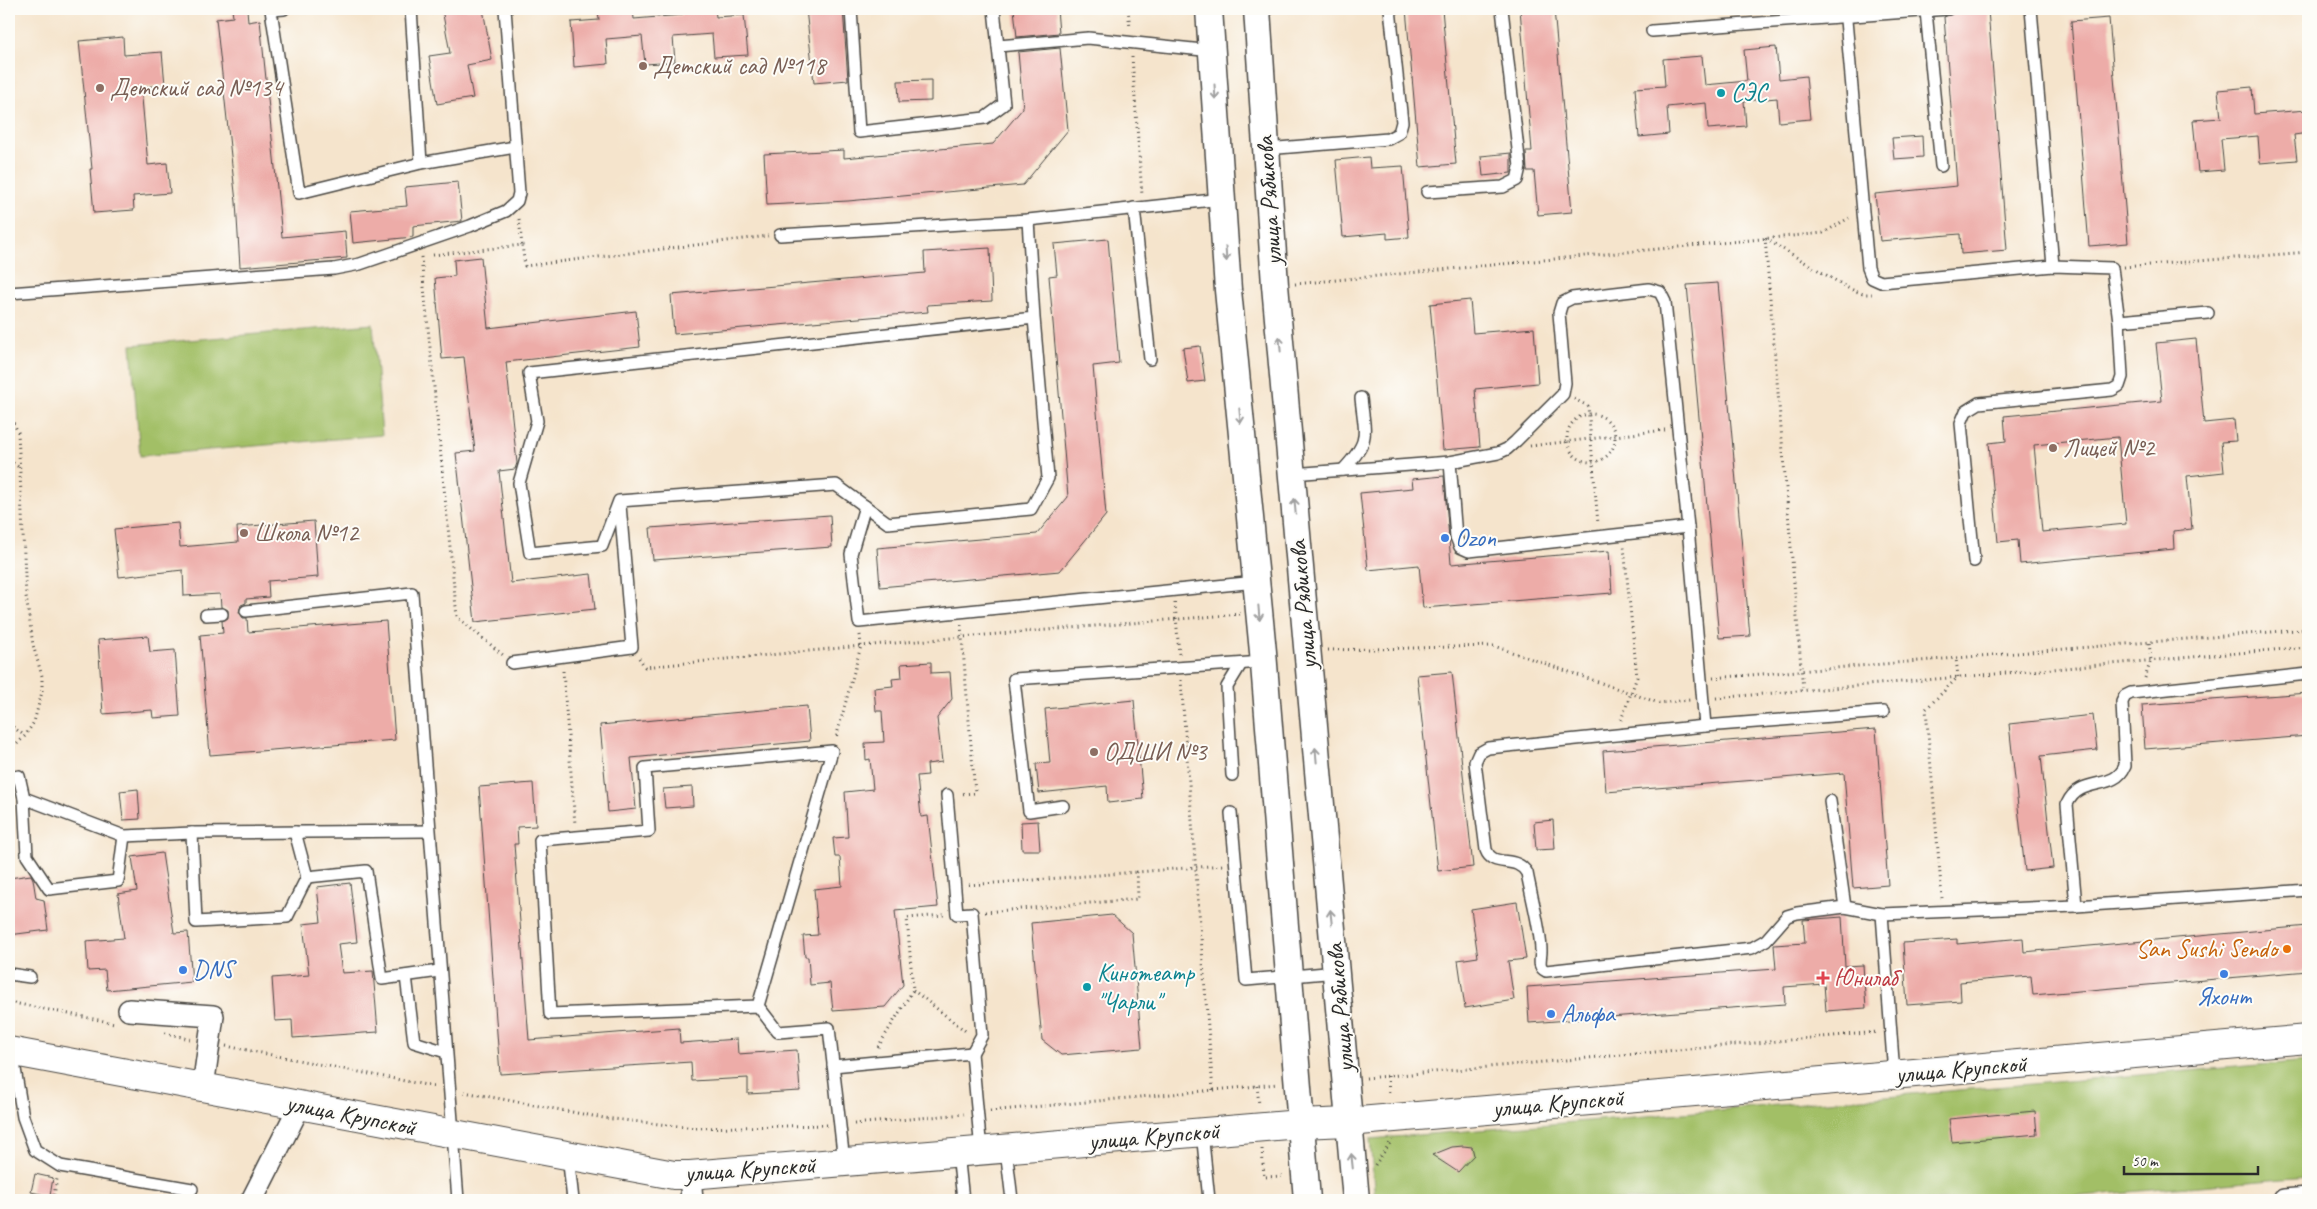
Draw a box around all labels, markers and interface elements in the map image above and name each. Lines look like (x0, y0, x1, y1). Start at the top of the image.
place label: Детский сад №118 (653, 50, 828, 82)
marker: Детский сад №118 (637, 60, 649, 72)
place label: Детский сад №134 (110, 72, 285, 104)
place label: СЭС (1731, 77, 1769, 109)
marker: Детский сад №134 (94, 82, 106, 94)
one-way arrow (1210, 84, 1219, 100)
marker: СЭС (1715, 87, 1727, 99)
street label: улица Рябикова (1248, 133, 1290, 269)
one-way arrow (1221, 246, 1231, 262)
one-way arrow (1275, 336, 1285, 352)
one-way arrow (1236, 408, 1245, 424)
place label: Лицей №2 (2063, 432, 2156, 464)
marker: Лицей №2 (2047, 442, 2059, 454)
one-way arrow (1290, 498, 1299, 514)
place label: Школа №12 (254, 517, 360, 549)
place label: Ozon (1455, 522, 1497, 554)
marker: Школа №12 (238, 527, 250, 539)
marker: Ozon (1439, 532, 1451, 544)
street label: улица Рябикова (1281, 537, 1325, 673)
one-way arrow (1254, 605, 1264, 621)
place label: ОДШИ №3 (1104, 736, 1208, 768)
marker: ОДШИ №3 (1088, 746, 1100, 758)
one-way arrow (1311, 747, 1321, 763)
one-way arrow (1326, 909, 1336, 925)
place label: San Sushi Sendo (2136, 933, 2280, 965)
street label: улица Рябикова (1318, 940, 1362, 1076)
marker: San Sushi Sendo (2281, 943, 2293, 955)
place label: DNS (193, 954, 238, 986)
place label: Кинотеатр "Чарли" (1097, 957, 1196, 1018)
place label: Юнилаб (1834, 962, 1903, 994)
marker: DNS (177, 964, 189, 976)
marker: Яхонт (2218, 968, 2230, 980)
marker: Юнилаб (1816, 971, 1830, 985)
marker: Кинотеатр "Чарли" (1081, 981, 1093, 993)
place label: Яхонт (2196, 981, 2253, 1013)
place label: Альфа (1561, 998, 1617, 1030)
marker: Альфа (1545, 1008, 1557, 1020)
street label: улица Крупской (1892, 1047, 2029, 1091)
street label: улица Крупской (1489, 1081, 1626, 1125)
street label: улица Крупской (282, 1086, 420, 1144)
street label: улица Крупской (1085, 1114, 1222, 1158)
scale bar (2124, 1144, 2258, 1176)
street label: улица Крупской (681, 1148, 818, 1190)
text: 50 m (2132, 1152, 2159, 1171)
one-way arrow (1347, 1153, 1357, 1169)

